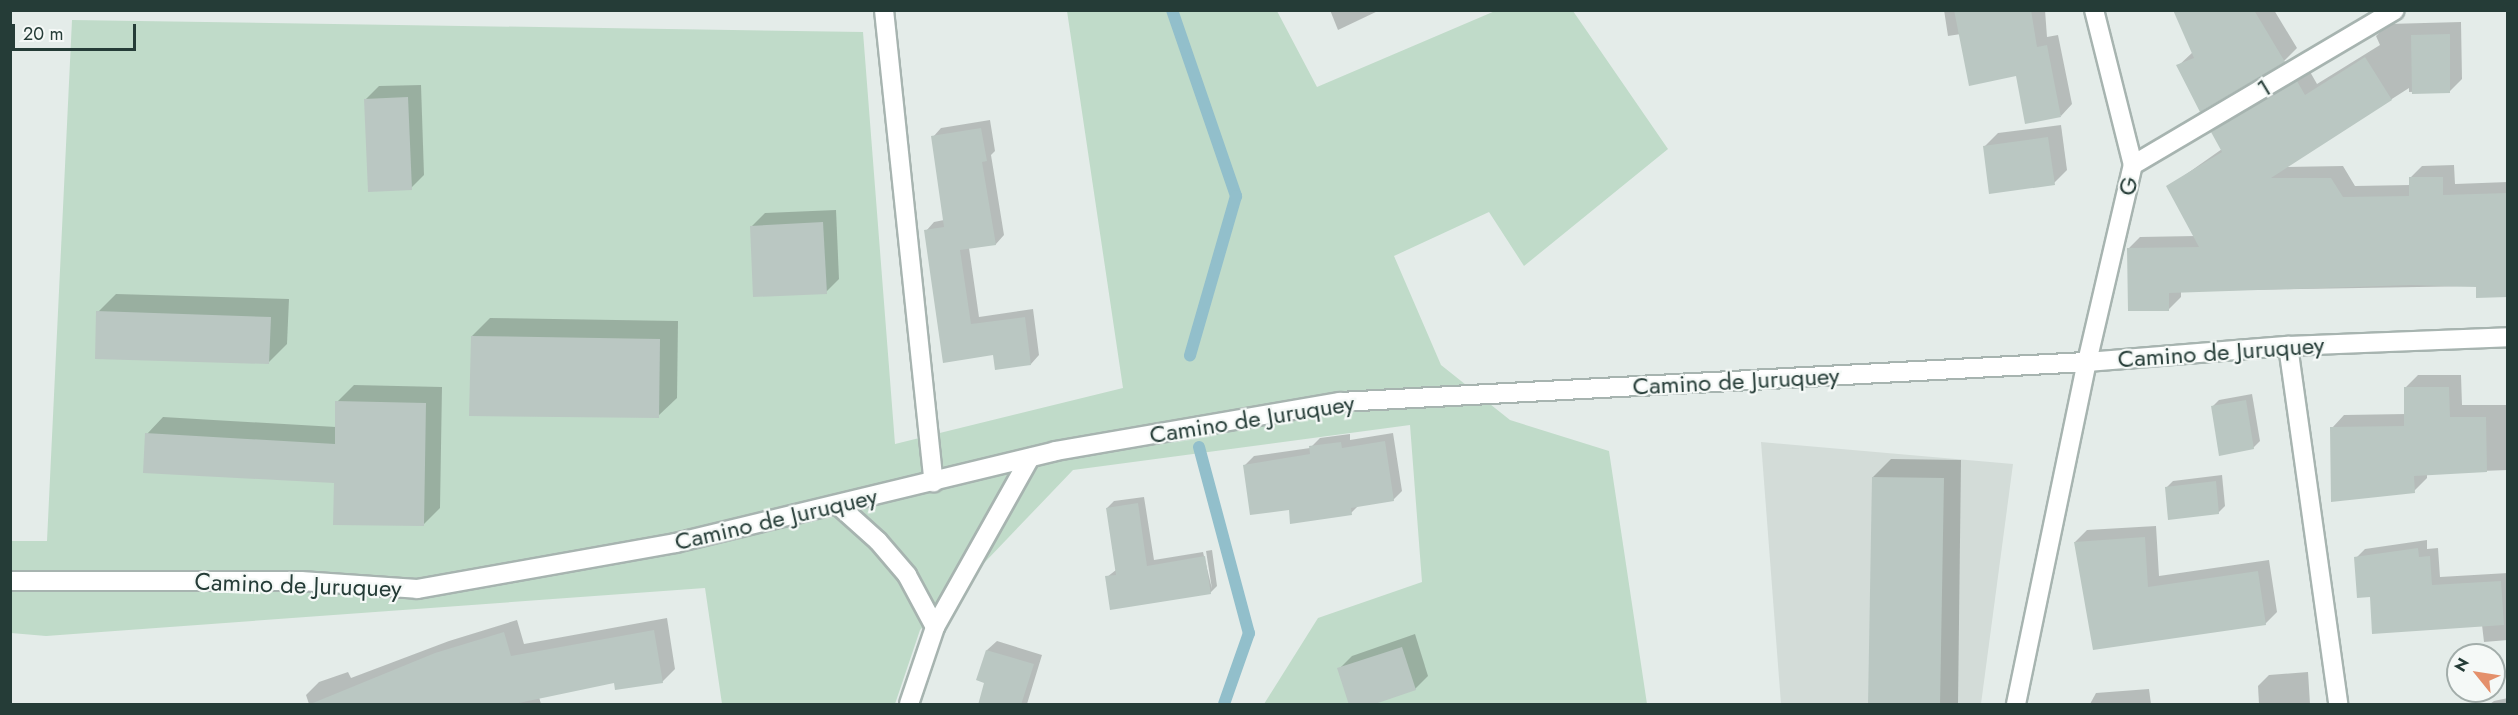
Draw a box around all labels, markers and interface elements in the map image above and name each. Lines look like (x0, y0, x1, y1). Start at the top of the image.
scale bar (15, 12, 140, 50)
text: 20 m (23, 21, 63, 47)
street label: 1 (2252, 73, 2276, 103)
street label: G (2112, 174, 2144, 198)
street label: Camino de Juruquey (2117, 330, 2325, 374)
street label: Camino de Juruquey (1632, 361, 1840, 401)
street label: Camino de Juruquey (1147, 389, 1357, 449)
street label: Camino de Juruquey (672, 482, 880, 556)
street label: Camino de Juruquey (194, 567, 402, 603)
north arrow (2446, 643, 2506, 703)
text: N (2449, 653, 2475, 676)

